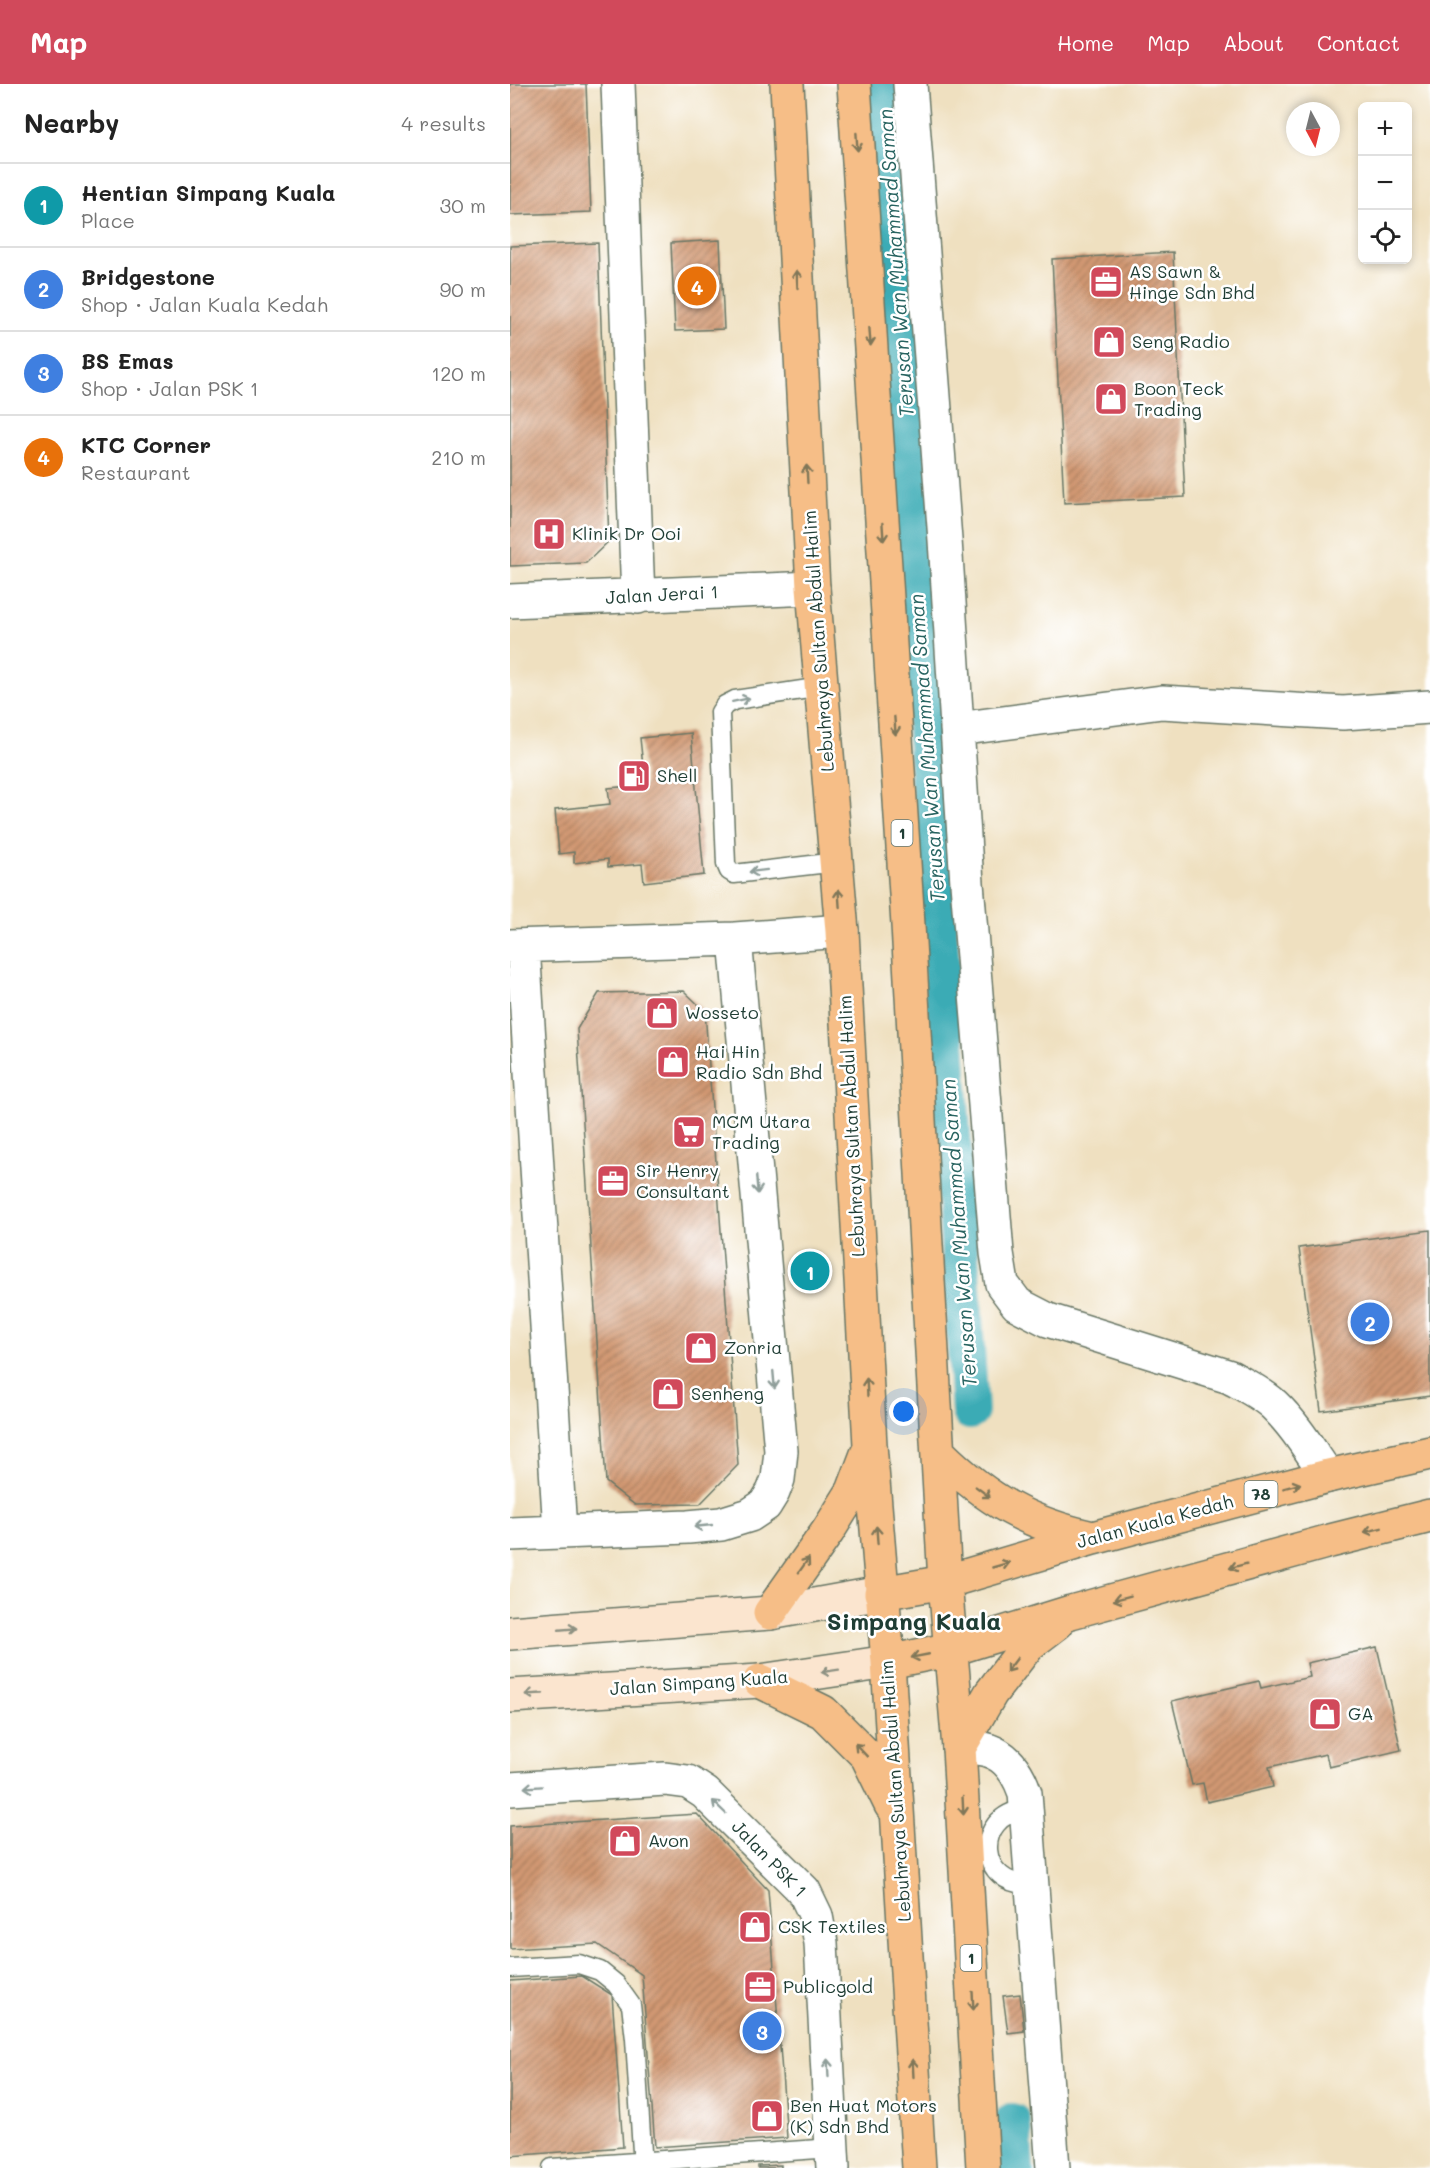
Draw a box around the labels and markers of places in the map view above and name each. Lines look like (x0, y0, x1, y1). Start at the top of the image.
place label: AS Sawn & Hinge Sdn Bhd (1129, 259, 1255, 304)
pin: 4 (678, 264, 717, 308)
office icon: AS Sawn & Hinge Sdn Bhd (1088, 264, 1124, 300)
shop icon: Seng Radio (1091, 324, 1127, 360)
place label: Seng Radio (1132, 329, 1230, 353)
place label: Boon Teck Trading (1134, 376, 1224, 421)
shop icon: Boon Teck Trading (1093, 381, 1129, 417)
hospital icon: Klinik Dr Ooi (531, 516, 567, 552)
place label: Klinik Dr Ooi (572, 521, 681, 545)
fuel station icon: Shell (616, 758, 652, 794)
place label: Shell (657, 763, 697, 787)
shop icon: Wosseto (644, 995, 680, 1031)
place label: Wosseto (685, 1000, 759, 1024)
place label: Hai Hin Radio Sdn Bhd (696, 1039, 822, 1084)
shop icon: Hai Hin Radio Sdn Bhd (655, 1044, 691, 1080)
place label: MCM Utara Trading (712, 1109, 811, 1154)
supermarket icon: MCM Utara Trading (671, 1114, 707, 1150)
place label: Sir Henry Consultant (636, 1158, 730, 1203)
office icon: Sir Henry Consultant (595, 1163, 631, 1199)
pin: 1 (790, 1248, 830, 1294)
pin: 2 (1350, 1300, 1390, 1344)
shop icon: Zonria (683, 1330, 719, 1366)
place label: Zonria (724, 1335, 783, 1359)
shop icon: Senheng (650, 1376, 686, 1412)
place label: Senheng (691, 1381, 764, 1405)
shop icon: GA (1307, 1696, 1343, 1732)
place label: GA (1348, 1701, 1374, 1725)
shop icon: Avon (607, 1823, 643, 1859)
place label: Avon (648, 1828, 689, 1852)
shop icon: CSK Textiles (737, 1909, 773, 1945)
place label: CSK Textiles (778, 1914, 886, 1938)
office icon: Publicgold (742, 1969, 778, 2005)
place label: Publicgold (783, 1974, 873, 1998)
pin: 3 (742, 2008, 782, 2054)
place label: Ben Huat Motors (K) Sdn Bhd (790, 2093, 937, 2138)
shop icon: Ben Huat Motors (K) Sdn Bhd (749, 2098, 785, 2134)

